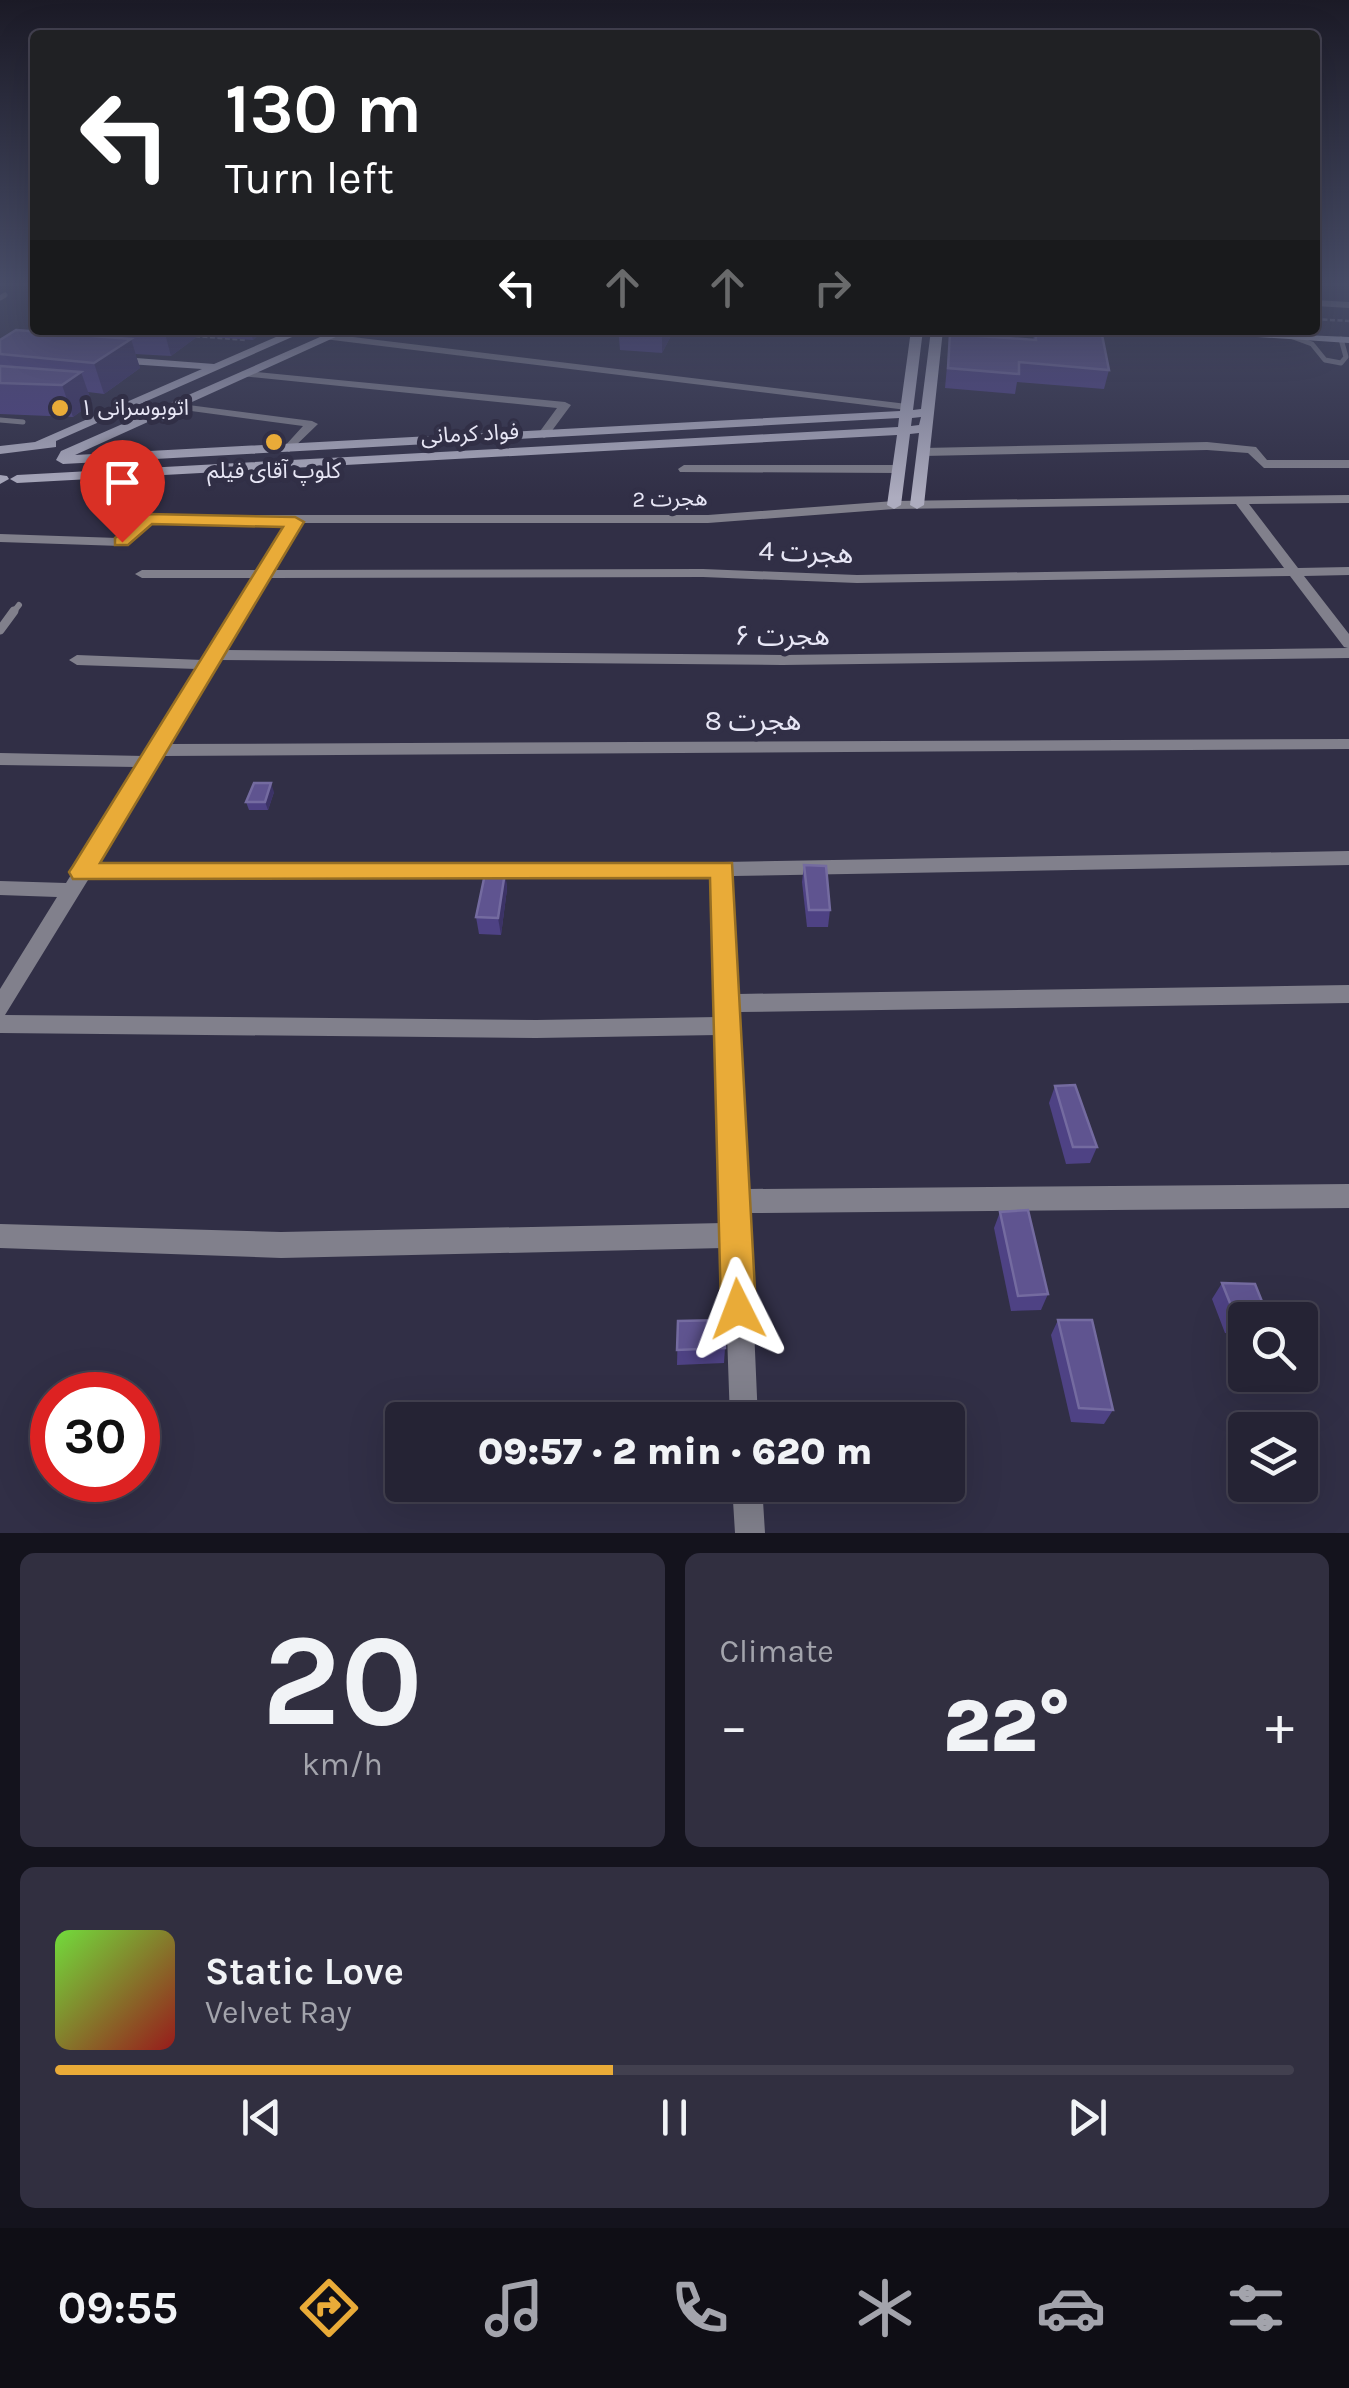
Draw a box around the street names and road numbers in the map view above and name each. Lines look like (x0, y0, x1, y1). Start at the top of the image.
street label: فواد کرمانی (420, 418, 520, 450)
street label: هجرت 2 (632, 485, 708, 513)
street label: هجرت 4 (758, 534, 854, 570)
street label: هجرت ۶ (734, 619, 830, 652)
street label: هجرت 8 (705, 704, 801, 737)

